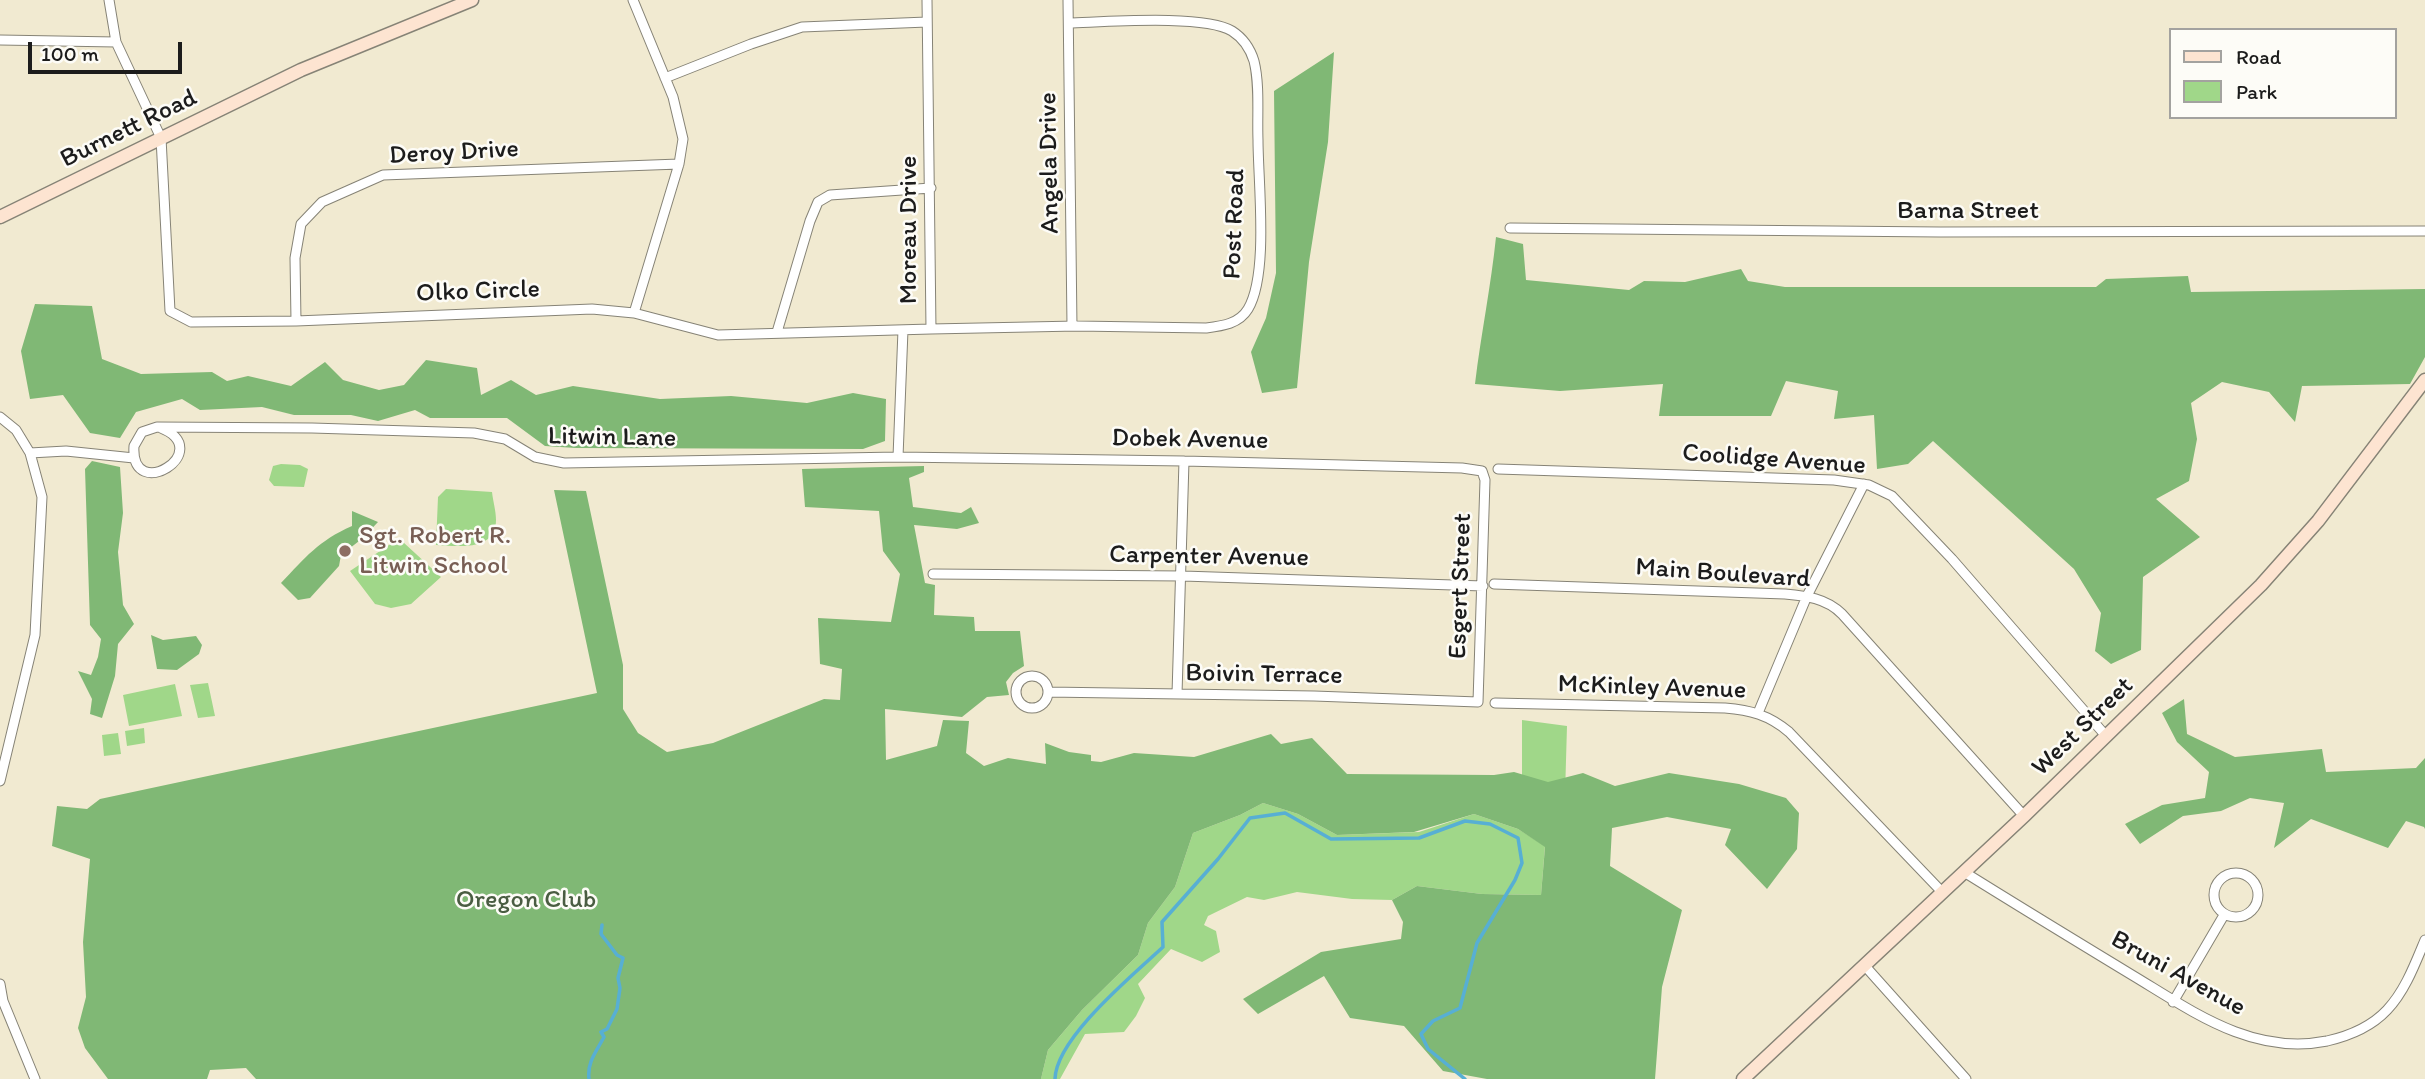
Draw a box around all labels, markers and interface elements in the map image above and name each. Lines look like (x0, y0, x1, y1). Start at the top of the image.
scale bar (32, 28, 186, 72)
legend (2170, 28, 2397, 119)
text: 100 m (41, 41, 99, 66)
text: Road (2236, 44, 2281, 69)
text: Park (2236, 79, 2277, 104)
street label: Burnett Road (56, 83, 202, 175)
street label: Angela Drive (1033, 92, 1067, 234)
street label: Deroy Drive (388, 134, 520, 172)
street label: Moreau Drive (893, 156, 925, 304)
street label: Post Road (1217, 168, 1253, 280)
street label: Barna Street (1897, 195, 2039, 227)
street label: Olko Circle (416, 274, 540, 310)
street label: Litwin Lane (548, 421, 676, 455)
street label: Dobek Avenue (1111, 423, 1269, 457)
street label: Coolidge Avenue (1681, 438, 1867, 482)
street label: Esgert Street (1443, 512, 1479, 660)
place label: Sgt. Robert R. Litwin School (359, 520, 511, 582)
street label: Carpenter Avenue (1109, 540, 1309, 574)
marker: Sgt. Robert R. Litwin School (337, 543, 353, 559)
street label: Main Boulevard (1634, 552, 1812, 596)
street label: Boivin Terrace (1185, 658, 1343, 692)
street label: McKinley Avenue (1557, 669, 1747, 707)
street label: West Street (2026, 671, 2140, 783)
park label: Oregon Club (456, 884, 596, 916)
street label: Bruni Avenue (2105, 924, 2251, 1024)

